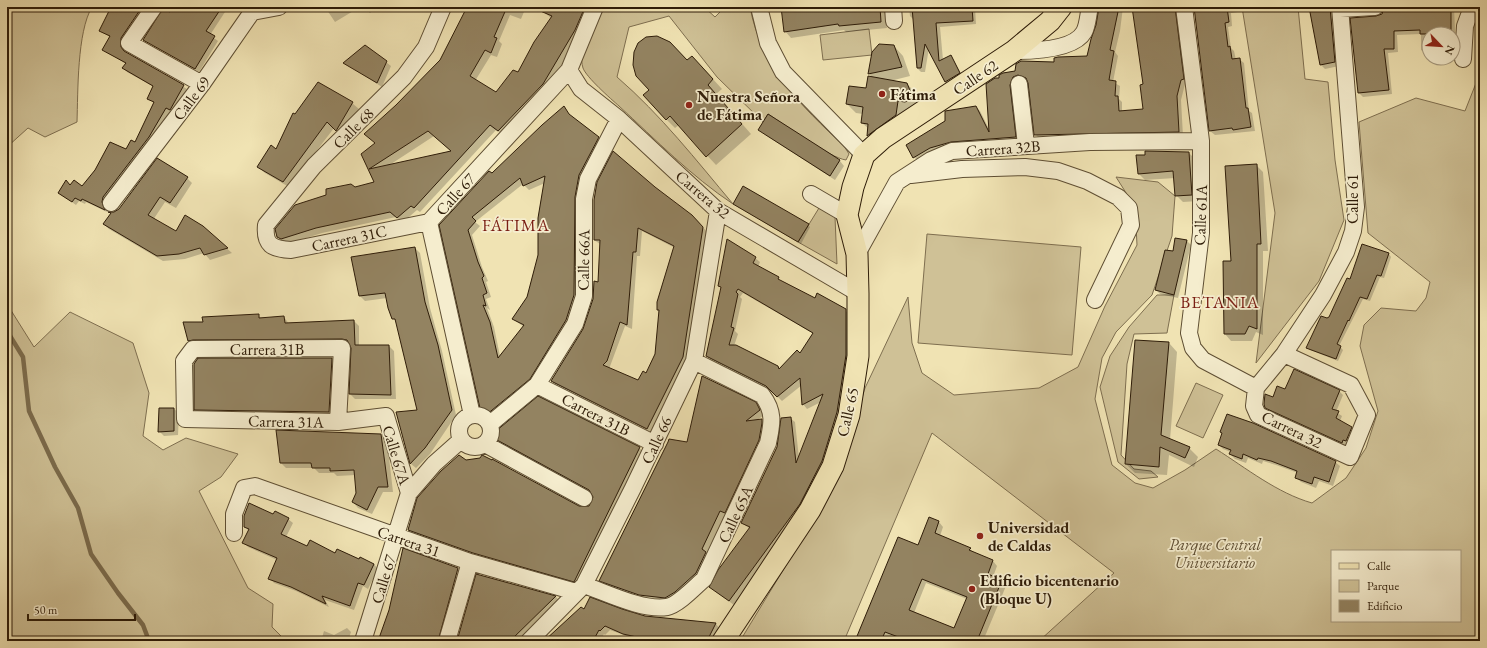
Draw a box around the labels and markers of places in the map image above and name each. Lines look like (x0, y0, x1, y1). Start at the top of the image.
place label: Fátima (890, 84, 937, 105)
place label: Nuestra Señora de Fátima (697, 86, 801, 125)
marker: Fátima (877, 89, 887, 99)
marker: Nuestra Señora de Fátima (684, 100, 694, 110)
place label: Universidad de Caldas (988, 517, 1070, 556)
marker: Universidad de Caldas (975, 531, 985, 541)
place label: Edificio bicentenario (Bloque U) (980, 570, 1119, 609)
marker: Edificio bicentenario (Bloque U) (967, 584, 977, 594)

